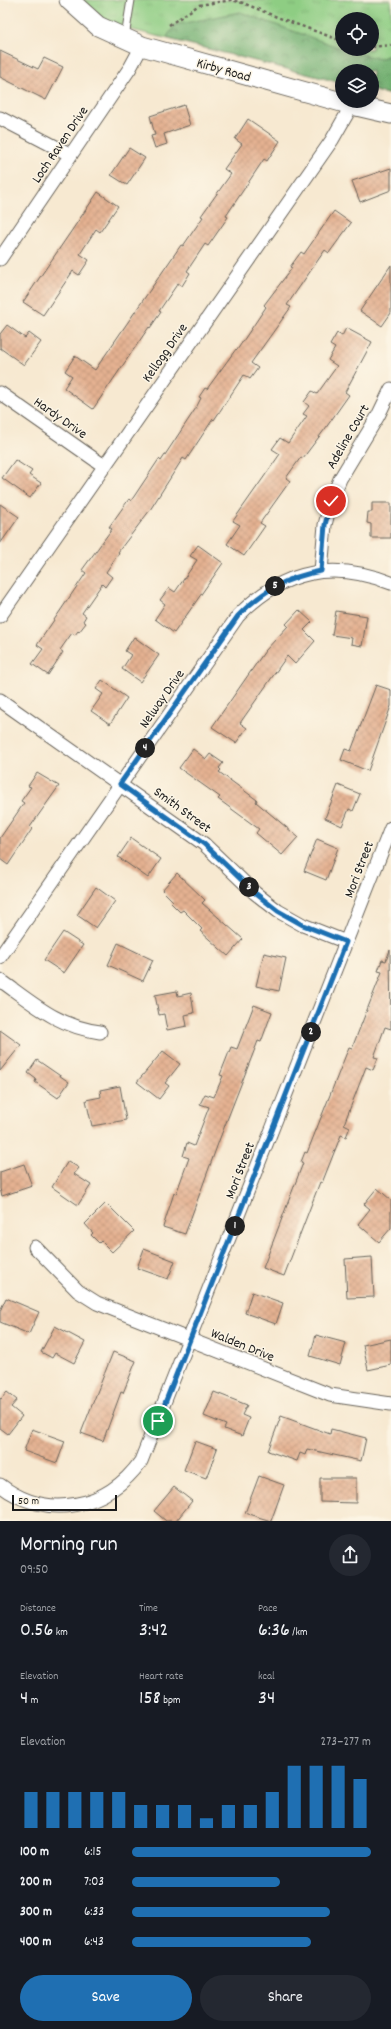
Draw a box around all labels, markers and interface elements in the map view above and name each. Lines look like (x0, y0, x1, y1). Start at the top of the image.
map controls (335, 12, 379, 108)
button: locate (335, 12, 379, 56)
street label: Kirby Road (194, 54, 253, 88)
button: layers (335, 64, 379, 108)
street label: Loch Raven Drive (27, 103, 94, 188)
street label: Kellogg Drive (138, 320, 193, 387)
street label: Hardy Drive (29, 393, 91, 444)
street label: Adeline Court (322, 401, 375, 473)
pin (314, 484, 348, 518)
icon: check (320, 490, 342, 512)
pin: 5 (265, 576, 285, 596)
text: 5 (272, 578, 278, 594)
street label: Nelway Drive (135, 666, 190, 733)
pin: 4 (135, 738, 155, 758)
text: 4 (143, 740, 147, 756)
street label: Smith Street (149, 783, 215, 838)
street label: Mori Street (340, 838, 380, 901)
pin: 3 (239, 877, 259, 897)
text: 3 (247, 879, 251, 895)
pin: 2 (301, 1022, 321, 1042)
text: 2 (309, 1024, 313, 1040)
street label: Mori Street (221, 1139, 261, 1202)
pin: 1 (225, 1216, 245, 1236)
text: 1 (234, 1218, 236, 1234)
street label: Walden Drive (207, 1324, 277, 1368)
pin (141, 1404, 175, 1438)
icon: arrive (147, 1410, 169, 1432)
scale bar (12, 1493, 117, 1512)
text: 50 m (18, 1494, 39, 1510)
text: Morning run (20, 1530, 118, 1561)
button: share (329, 1534, 371, 1576)
text: 09:50 (20, 1561, 48, 1580)
text: Distance (20, 1601, 56, 1617)
text: Time (139, 1601, 158, 1617)
text: Pace (258, 1601, 277, 1617)
text: 0.56 (20, 1617, 53, 1645)
text: 3:42 (139, 1617, 168, 1645)
text: 6:36 (258, 1617, 290, 1645)
text: km (53, 1625, 68, 1641)
text: /km (290, 1625, 308, 1641)
text: Elevation (20, 1669, 58, 1685)
text: Heart rate (139, 1669, 183, 1685)
text: kcal (258, 1669, 275, 1685)
text: 4 (20, 1685, 28, 1713)
text: 158 (139, 1685, 161, 1713)
text: 34 (258, 1685, 275, 1713)
text: m (28, 1693, 38, 1709)
text: bpm (161, 1693, 181, 1709)
text: Elevation (20, 1733, 65, 1752)
text: 273–277 m (321, 1733, 371, 1752)
text: 100 m (20, 1843, 49, 1862)
text: 6:15 (84, 1843, 101, 1862)
text: 200 m (20, 1873, 52, 1892)
text: 7:03 (84, 1873, 104, 1892)
text: 300 m (20, 1903, 52, 1922)
text: 6:33 (84, 1903, 104, 1922)
text: 400 m (20, 1933, 51, 1952)
text: 6:43 (84, 1933, 104, 1952)
button: Save (20, 1975, 192, 2021)
button: Share (200, 1975, 371, 2021)

